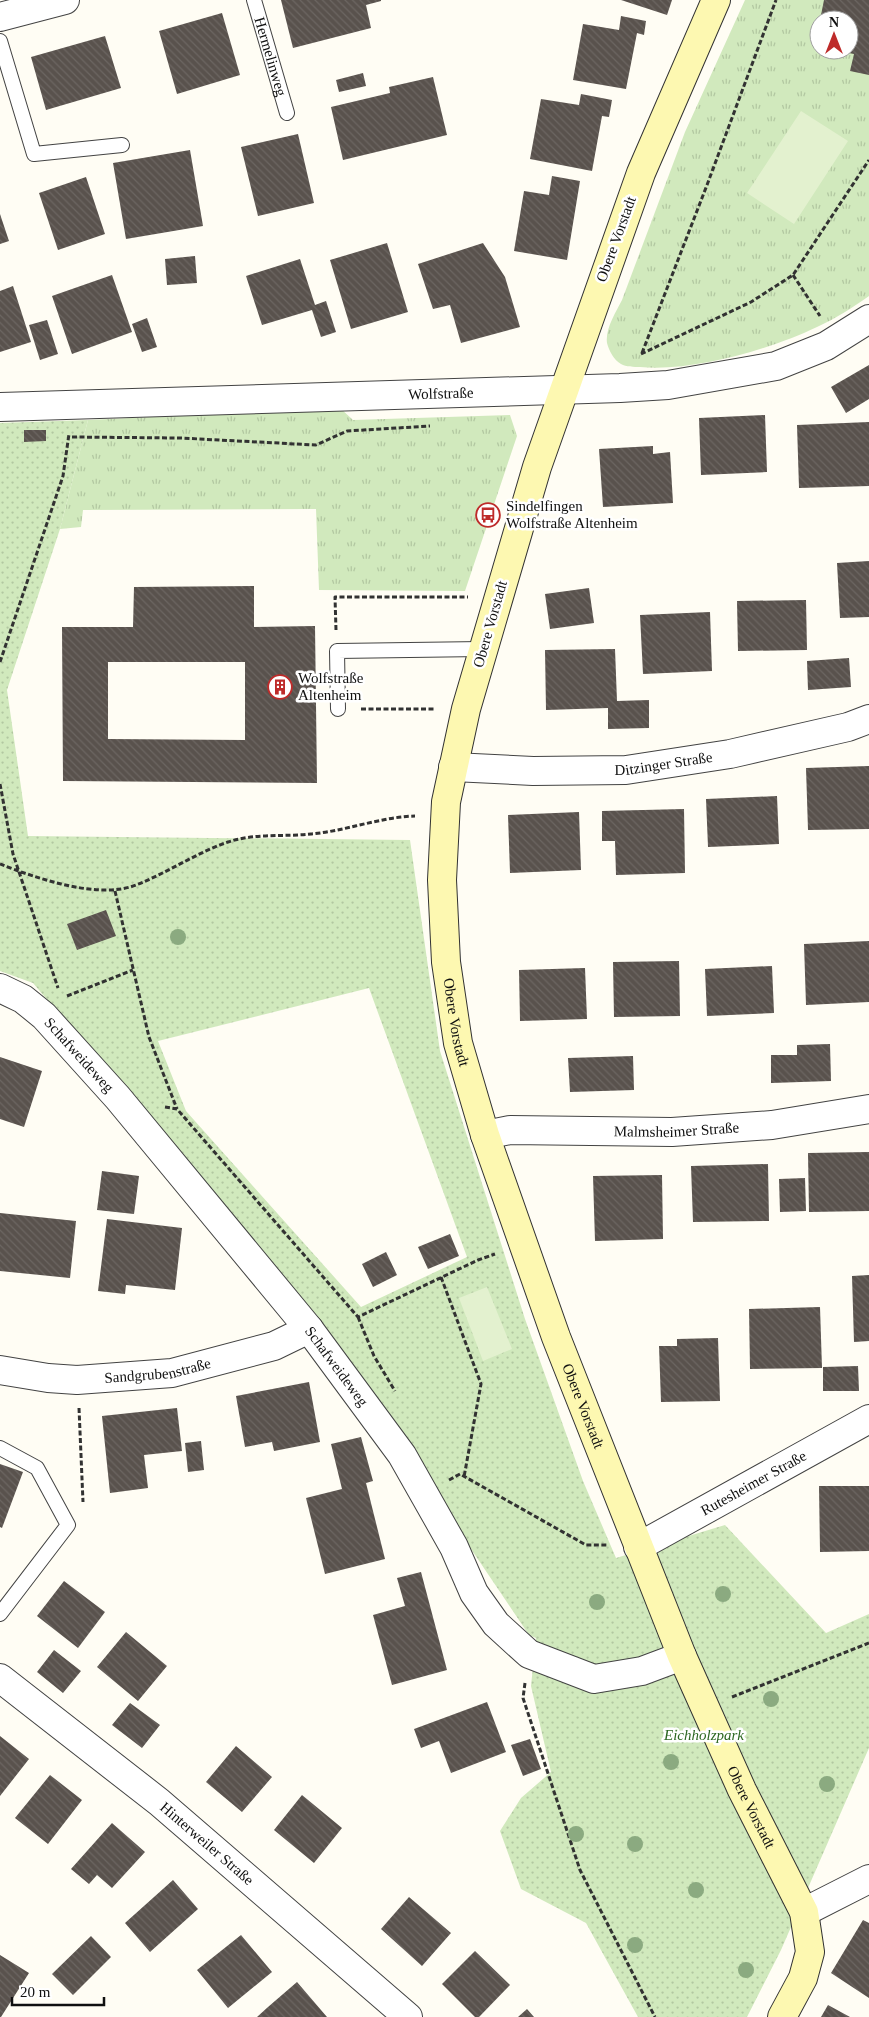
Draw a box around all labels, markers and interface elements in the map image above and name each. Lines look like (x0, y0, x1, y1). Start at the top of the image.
north arrow (809, 10, 859, 60)
street label: Hermelinweg (251, 15, 290, 99)
text: N (829, 15, 839, 30)
street label: Obere Vorstadt (593, 193, 639, 284)
street label: Wolfstraße (408, 384, 474, 402)
place label: Sindelfingen Wolfstraße Altenheim (506, 498, 638, 531)
bus stop icon: Sindelfingen Wolfstraße Altenheim (475, 502, 501, 528)
street label: Obere Vorstadt (470, 578, 510, 669)
place label: Wolfstraße Altenheim (298, 670, 364, 703)
building icon: Wolfstraße Altenheim (267, 674, 293, 700)
street label: Ditzinger Straße (614, 749, 714, 778)
street label: Obere Vorstadt (440, 977, 473, 1069)
street label: Schafweideweg (41, 1014, 117, 1096)
street label: Malmsheimer Straße (614, 1119, 740, 1140)
street label: Schafweideweg (302, 1323, 371, 1410)
street label: Sandgrubenstraße (104, 1355, 213, 1386)
street label: Obere Vorstadt (559, 1361, 608, 1452)
street label: Rutesheimer Straße (698, 1447, 809, 1519)
park label: Eichholzpark (663, 1727, 744, 1743)
street label: Obere Vorstadt (724, 1763, 779, 1852)
street label: Hinterweiler Straße (157, 1799, 257, 1888)
scale bar (12, 1974, 105, 2006)
text: 20 m (20, 1984, 51, 2000)

